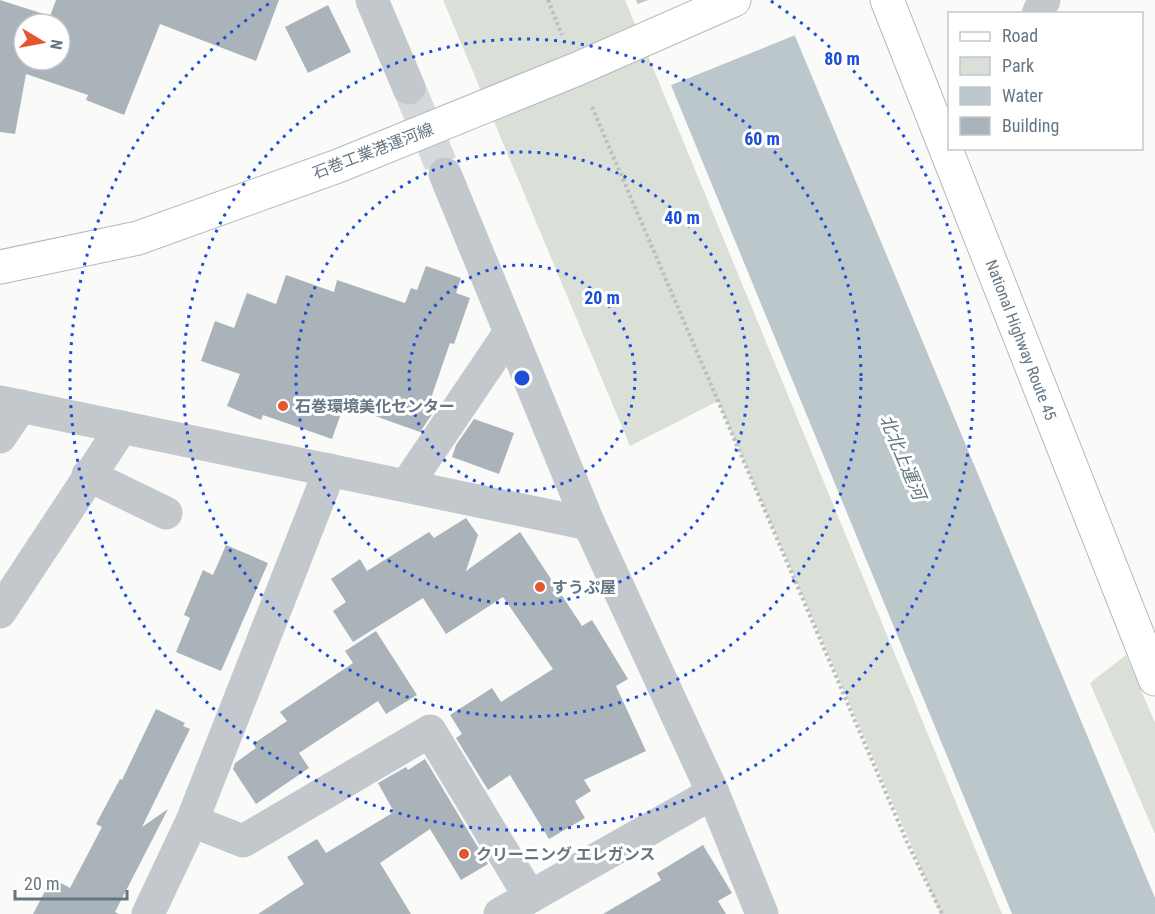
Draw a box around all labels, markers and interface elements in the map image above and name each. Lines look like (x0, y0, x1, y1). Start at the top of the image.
north arrow (12, 12, 72, 72)
legend (948, 12, 1143, 150)
text: Road (1002, 25, 1038, 46)
text: N (46, 38, 66, 51)
text: 80 m (824, 48, 860, 69)
text: Park (1002, 55, 1034, 76)
text: Water (1002, 85, 1044, 106)
text: Building (1002, 115, 1059, 136)
street label: 石巻工業港運河線 (310, 119, 436, 183)
text: 60 m (744, 128, 780, 149)
text: 40 m (664, 207, 700, 228)
street label: National Highway Route 45 (982, 257, 1060, 423)
text: 20 m (584, 287, 620, 308)
centre of rings (512, 368, 532, 388)
place label: 石巻環境美化センター (295, 397, 455, 416)
marker: 石巻環境美化センター (276, 399, 290, 413)
water label: 北北上運河 (876, 411, 931, 505)
place label: すうぷ屋 (552, 578, 616, 597)
marker: すうぷ屋 (533, 580, 547, 594)
place label: クリーニング エレガンス (476, 845, 655, 864)
marker: クリーニング エレガンス (457, 847, 471, 861)
scale bar (15, 863, 128, 901)
text: 20 m (24, 873, 59, 894)

